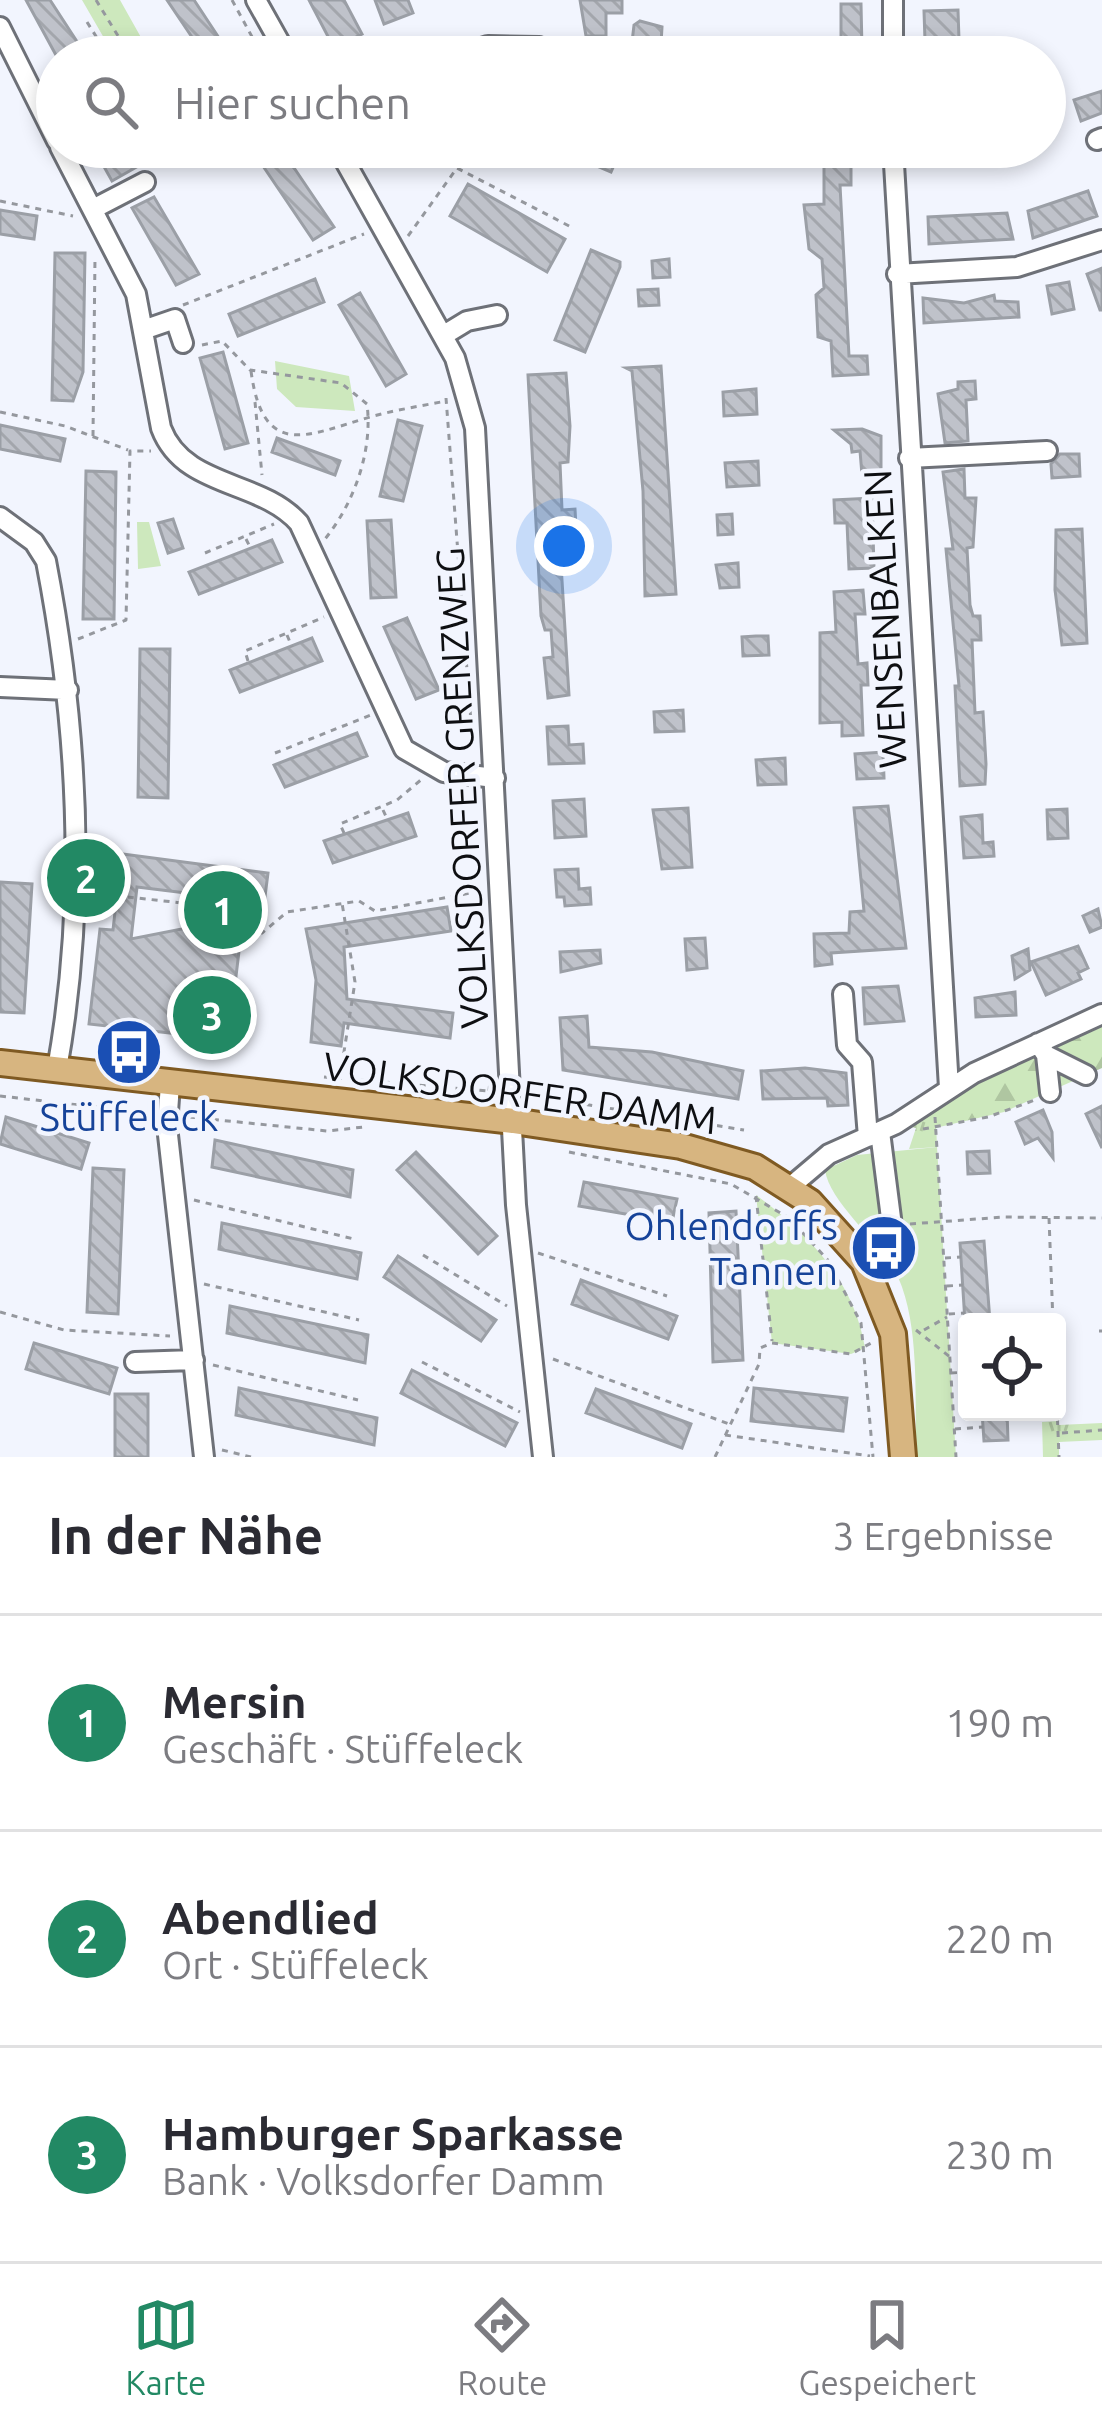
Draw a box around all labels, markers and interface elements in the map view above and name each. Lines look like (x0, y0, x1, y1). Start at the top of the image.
search box (36, 36, 1066, 168)
icon: search (78, 69, 144, 135)
text: Hier suchen (174, 77, 411, 128)
street label: WENSENBALKEN (855, 468, 914, 770)
your location (534, 516, 594, 576)
street label: VOLKSDORFER GRENZWEG (427, 546, 496, 1030)
pin: 2 (47, 833, 125, 923)
pin: 1 (184, 865, 262, 955)
pin: 3 (173, 970, 251, 1060)
bus stop icon: Stüffeleck (94, 1017, 164, 1087)
street label: VOLKSDORFER DAMM (321, 1044, 719, 1141)
place label: Stüffeleck (40, 1095, 218, 1138)
place label: Ohlendorffs Tannen (624, 1204, 838, 1292)
bus stop icon: Ohlendorffs Tannen (849, 1213, 919, 1283)
map controls (958, 1313, 1066, 1421)
button: locate (958, 1313, 1066, 1421)
text: In der Nähe (48, 1506, 323, 1564)
text: 3 Ergebnisse (833, 1514, 1054, 1557)
text: Mersin (162, 1676, 307, 1727)
text: 1 (76, 1701, 98, 1744)
text: 190 m (945, 1701, 1054, 1744)
text: Geschäft · Stüffeleck (162, 1727, 523, 1770)
text: Abendlied (162, 1892, 379, 1943)
text: 2 (76, 1917, 98, 1960)
text: 220 m (945, 1917, 1054, 1960)
text: Ort · Stüffeleck (162, 1943, 429, 1986)
text: Hamburger Sparkasse (162, 2108, 624, 2159)
text: 3 (76, 2133, 98, 2176)
text: 230 m (945, 2133, 1054, 2176)
text: Bank · Volksdorfer Damm (162, 2159, 605, 2202)
tab: Karte (126, 2292, 206, 2401)
tab: Route (458, 2292, 547, 2401)
tab: Gespeichert (799, 2292, 976, 2401)

